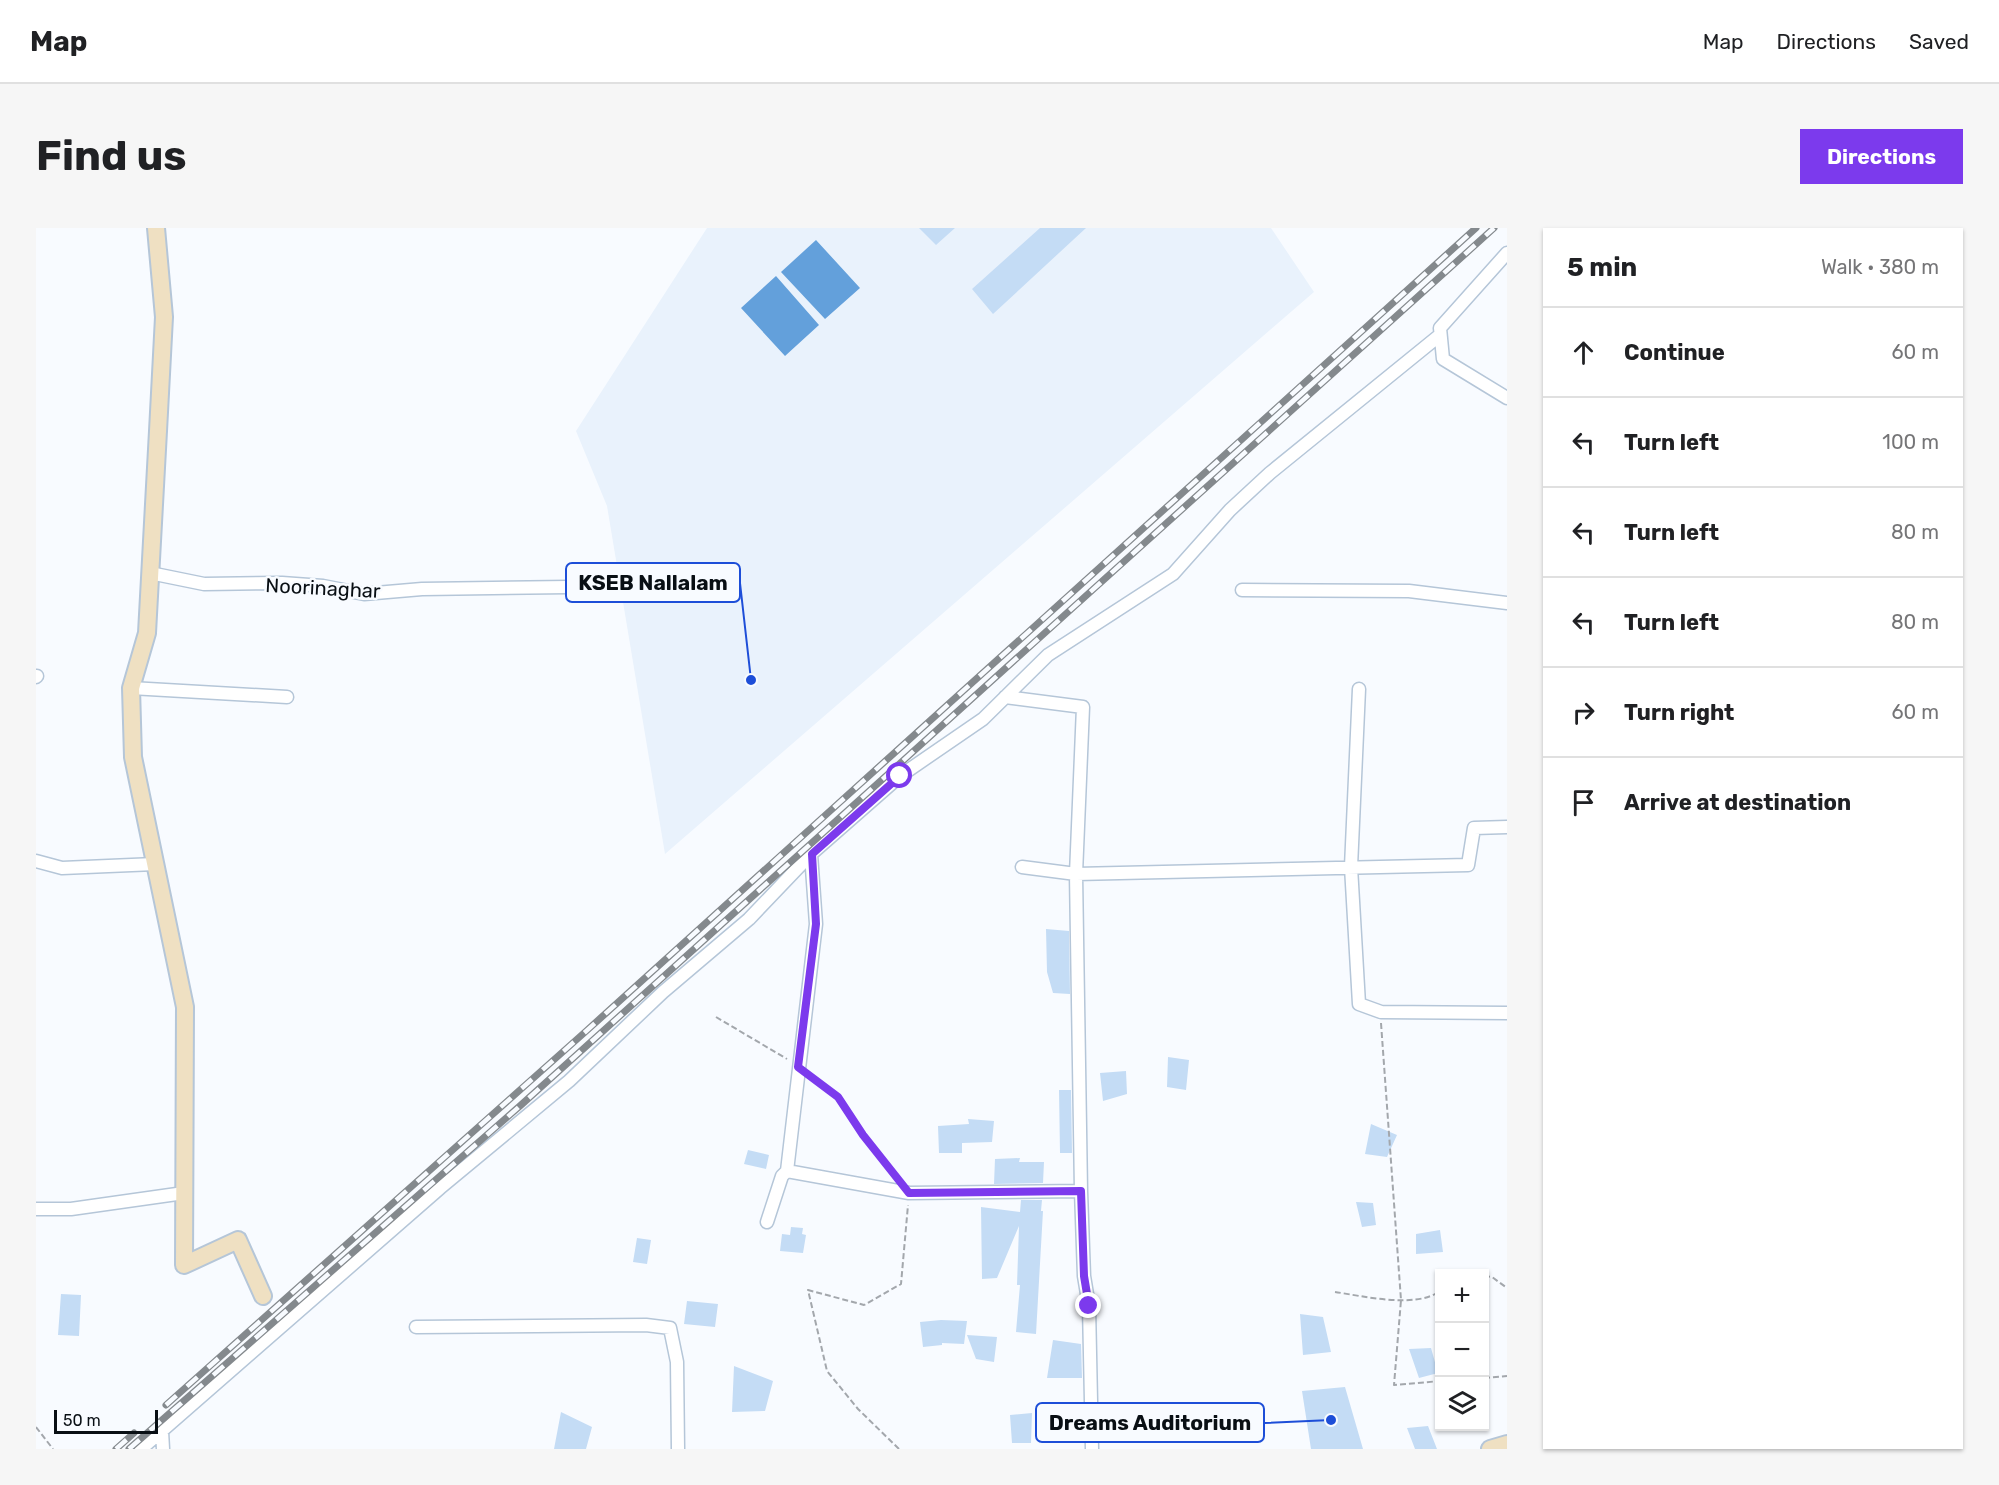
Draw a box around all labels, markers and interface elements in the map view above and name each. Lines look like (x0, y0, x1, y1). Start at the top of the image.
text: Map (30, 25, 87, 58)
text: Map (1703, 29, 1744, 54)
text: Directions (1777, 29, 1876, 54)
text: Saved (1909, 29, 1969, 54)
button: Directions (1800, 129, 1963, 184)
text: Find us (36, 131, 187, 181)
text: 5 min (1567, 252, 1637, 283)
text: Walk · 380 m (1821, 255, 1939, 279)
icon: ahead (1567, 336, 1600, 369)
text: Continue (1624, 339, 1725, 366)
text: 60 m (1892, 340, 1939, 364)
icon: left (1567, 426, 1600, 459)
text: Turn left (1624, 429, 1719, 456)
text: 100 m (1882, 430, 1939, 454)
icon: left (1567, 516, 1600, 549)
text: Turn left (1624, 519, 1719, 546)
text: 80 m (1891, 520, 1939, 544)
callout: KSEB Nallalam (566, 563, 740, 602)
text: KSEB Nallalam (578, 570, 728, 595)
street label: Noorinaghar (265, 573, 382, 603)
icon: left (1567, 606, 1600, 639)
text: Turn left (1624, 609, 1719, 636)
text: 80 m (1891, 610, 1939, 634)
icon: right (1567, 696, 1600, 729)
text: Turn right (1624, 699, 1734, 726)
text: 60 m (1892, 700, 1939, 724)
route start (886, 762, 912, 788)
icon: arrive (1567, 786, 1600, 819)
text: Arrive at destination (1624, 789, 1851, 816)
map controls (1435, 1269, 1489, 1431)
button: + (1435, 1269, 1489, 1323)
route end (1075, 1292, 1101, 1318)
button: − (1435, 1323, 1489, 1377)
button: layers (1435, 1377, 1489, 1431)
callout: Dreams Auditorium (1036, 1403, 1264, 1442)
scale bar (54, 1407, 158, 1434)
text: Dreams Auditorium (1049, 1410, 1251, 1435)
text: 50 m (63, 1411, 101, 1430)

